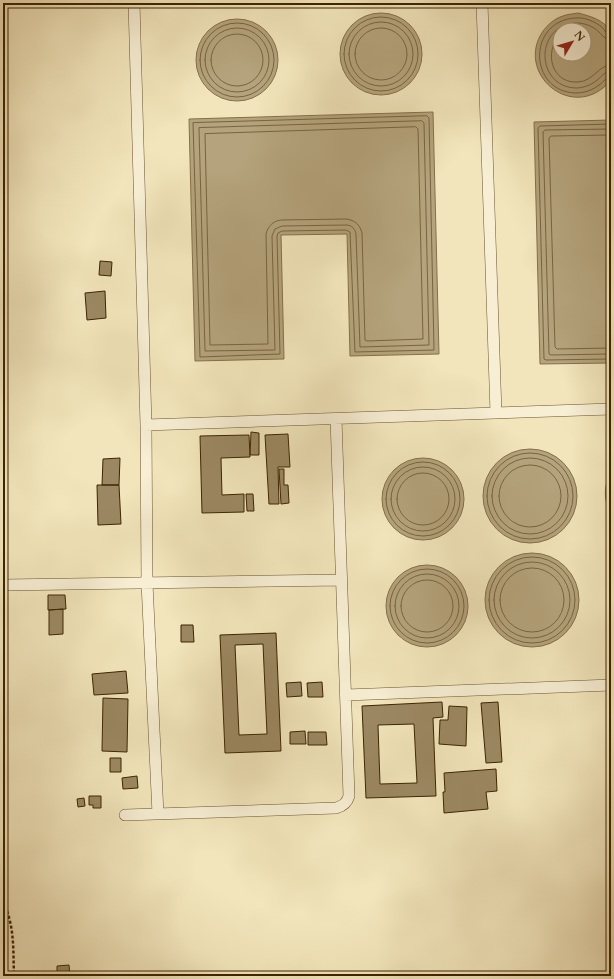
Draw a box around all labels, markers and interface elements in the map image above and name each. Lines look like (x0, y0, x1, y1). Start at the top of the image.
north arrow (552, 22, 592, 62)
text: N (571, 28, 589, 45)

